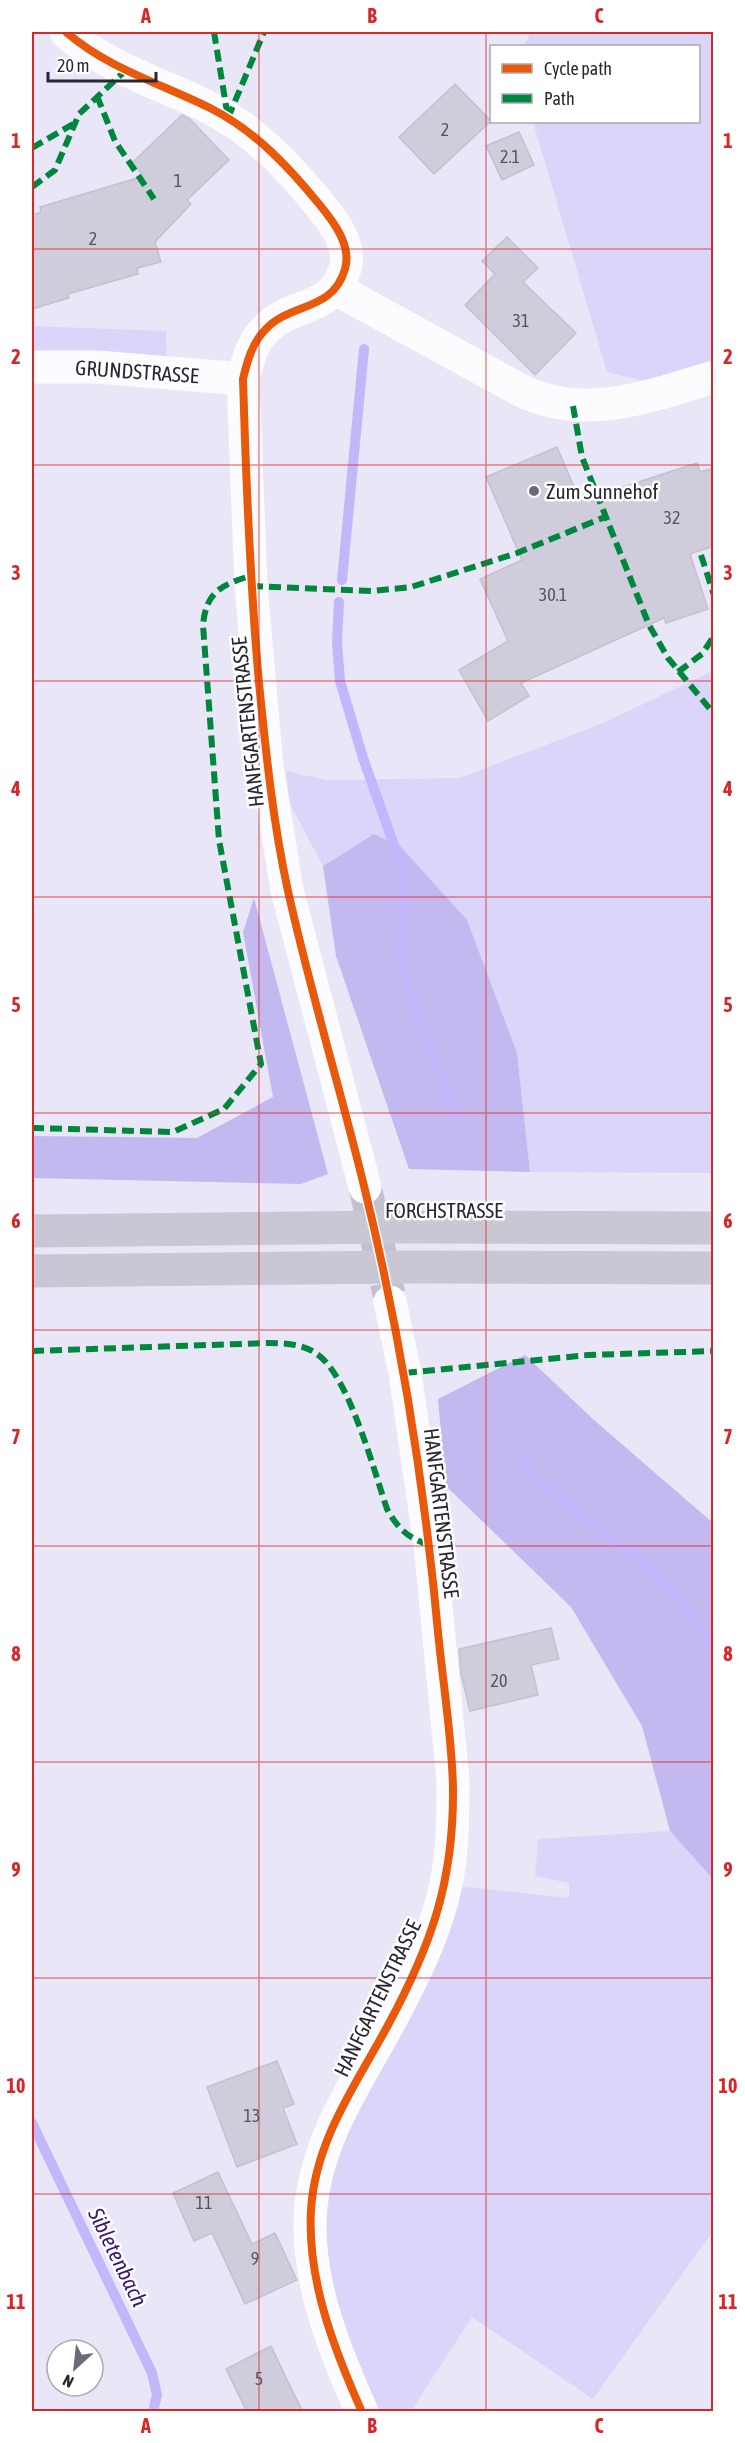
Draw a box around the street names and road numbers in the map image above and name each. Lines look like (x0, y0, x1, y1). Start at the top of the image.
street label: GRUNDSTRASSE (75, 355, 200, 387)
street label: HANFGARTENSTRASSE (226, 636, 268, 808)
street label: FORCHSTRASSE (385, 1198, 503, 1222)
street label: HANFGARTENSTRASSE (420, 1427, 464, 1599)
street label: HANFGARTENSTRASSE (329, 1916, 425, 2080)

